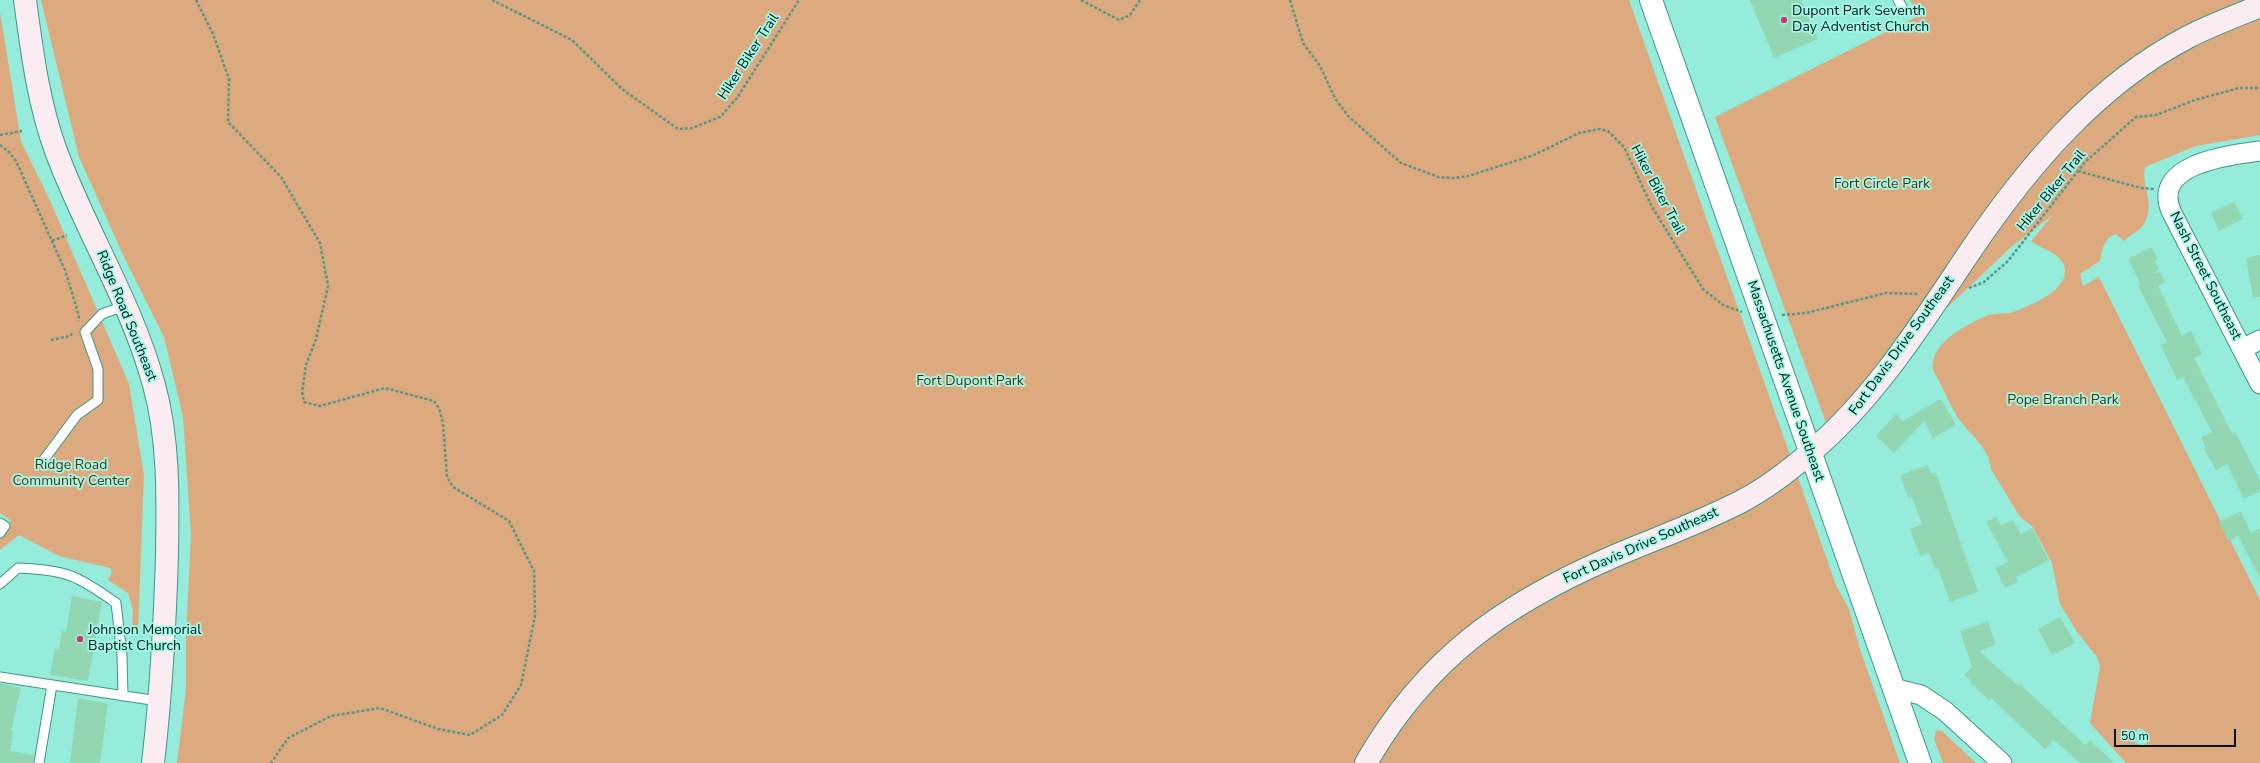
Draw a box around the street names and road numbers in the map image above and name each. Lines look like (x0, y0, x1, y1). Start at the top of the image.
street label: Hiker Biker Trail (715, 11, 783, 103)
street label: Hiker Biker Trail (1626, 142, 1688, 238)
street label: Hiker Biker Trail (2014, 147, 2090, 235)
street label: Nash Street Southeast (2165, 209, 2245, 343)
street label: Ridge Road Southeast (92, 248, 160, 384)
street label: Fort Davis Drive Southeast (1846, 273, 1958, 419)
street label: Massachusetts Avenue Southeast (1743, 278, 1827, 484)
street label: Fort Davis Drive Southeast (1561, 504, 1721, 588)

